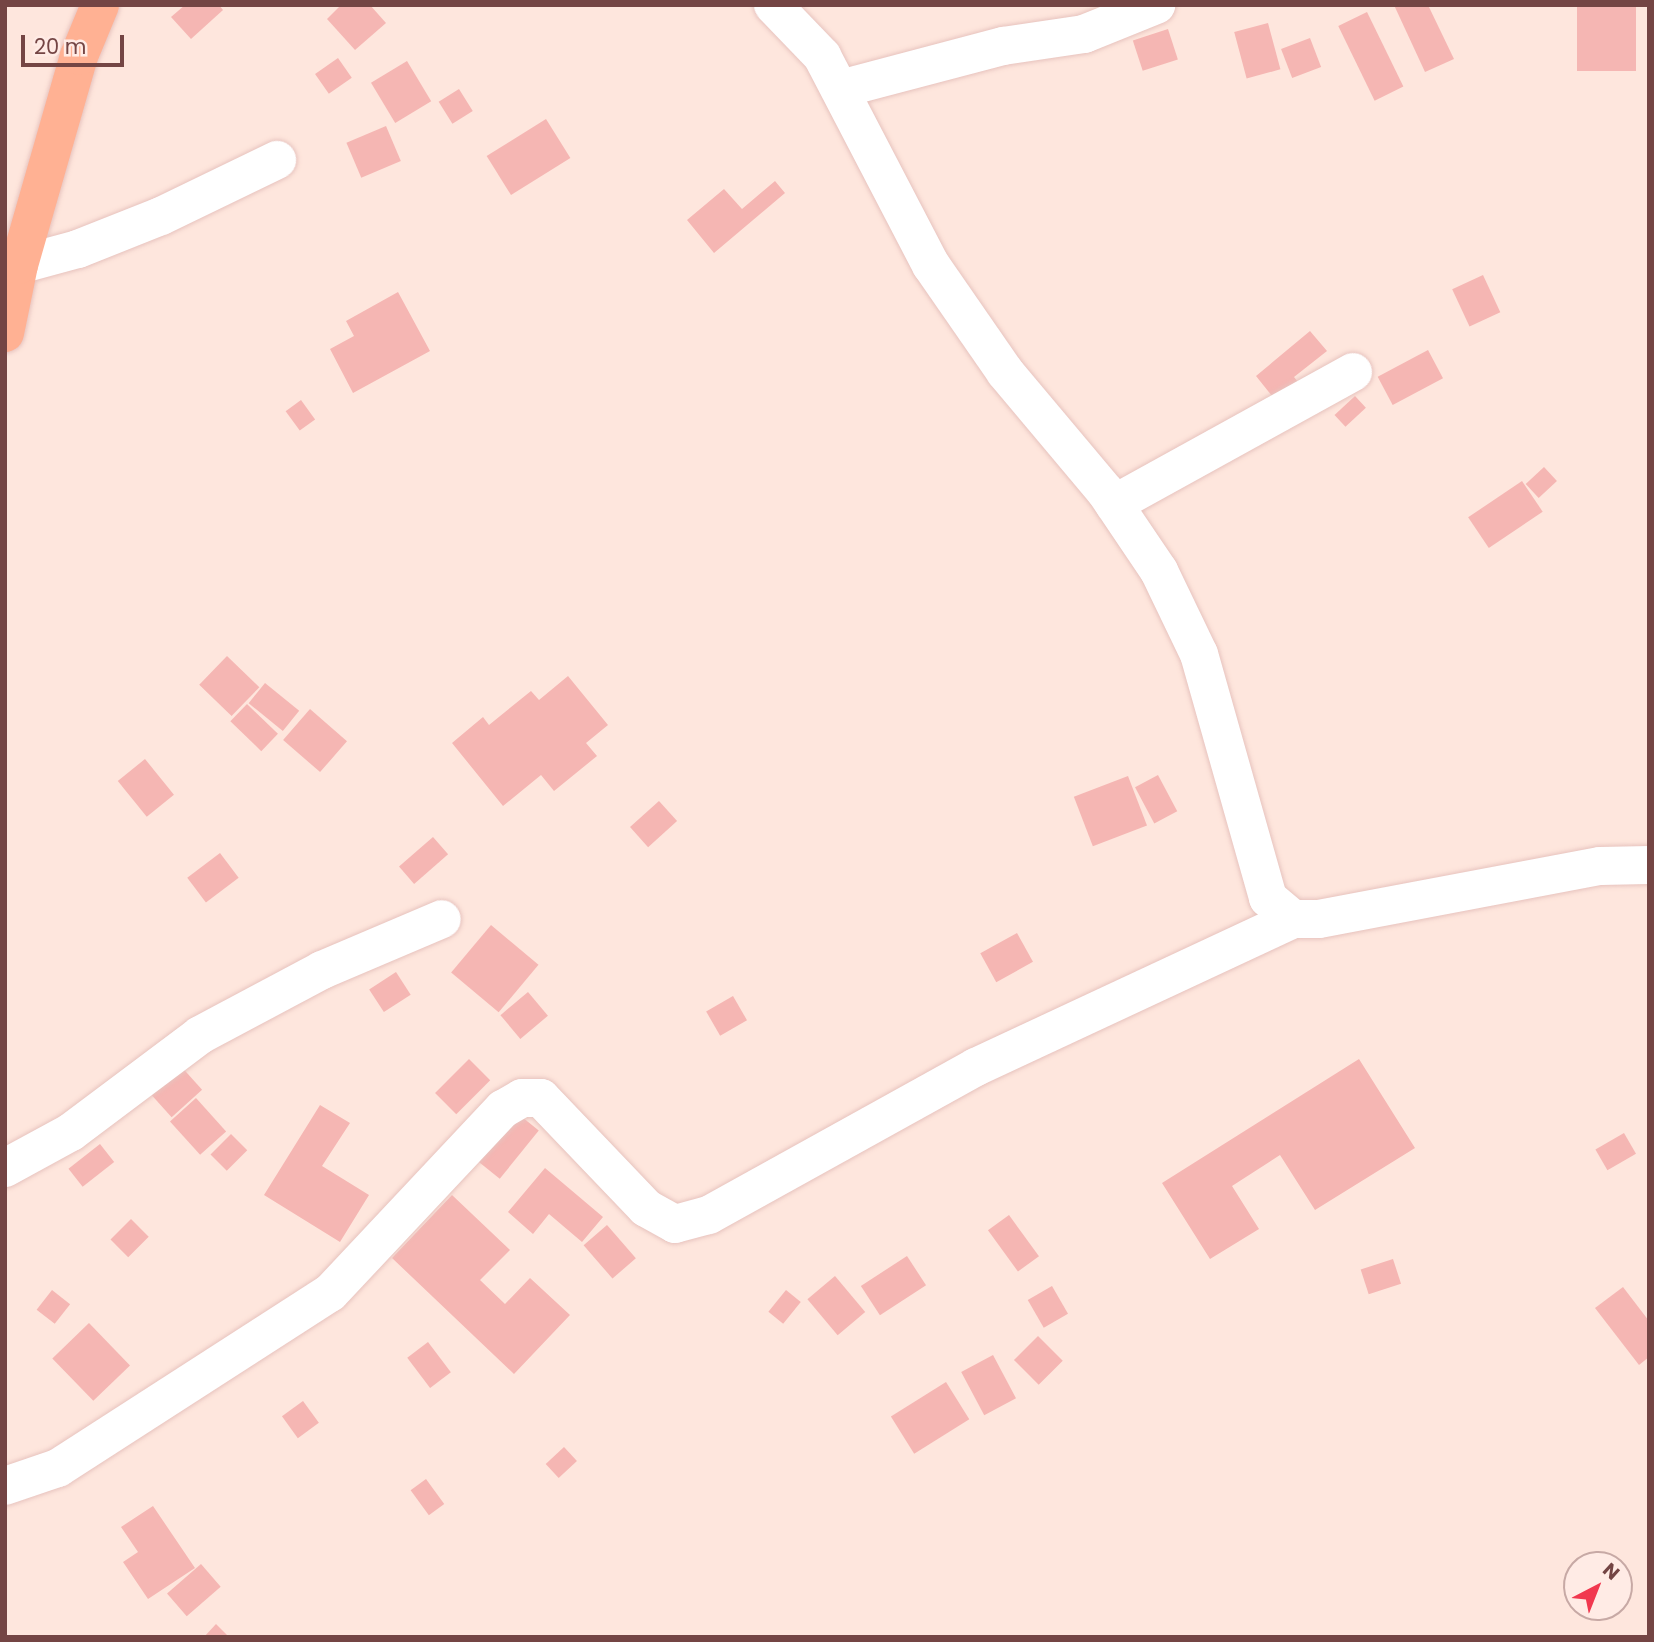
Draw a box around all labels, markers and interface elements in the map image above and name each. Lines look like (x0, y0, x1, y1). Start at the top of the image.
scale bar (24, 21, 128, 65)
text: 20 m (34, 32, 87, 61)
north arrow (1563, 1551, 1633, 1621)
text: N (1597, 1557, 1625, 1586)

